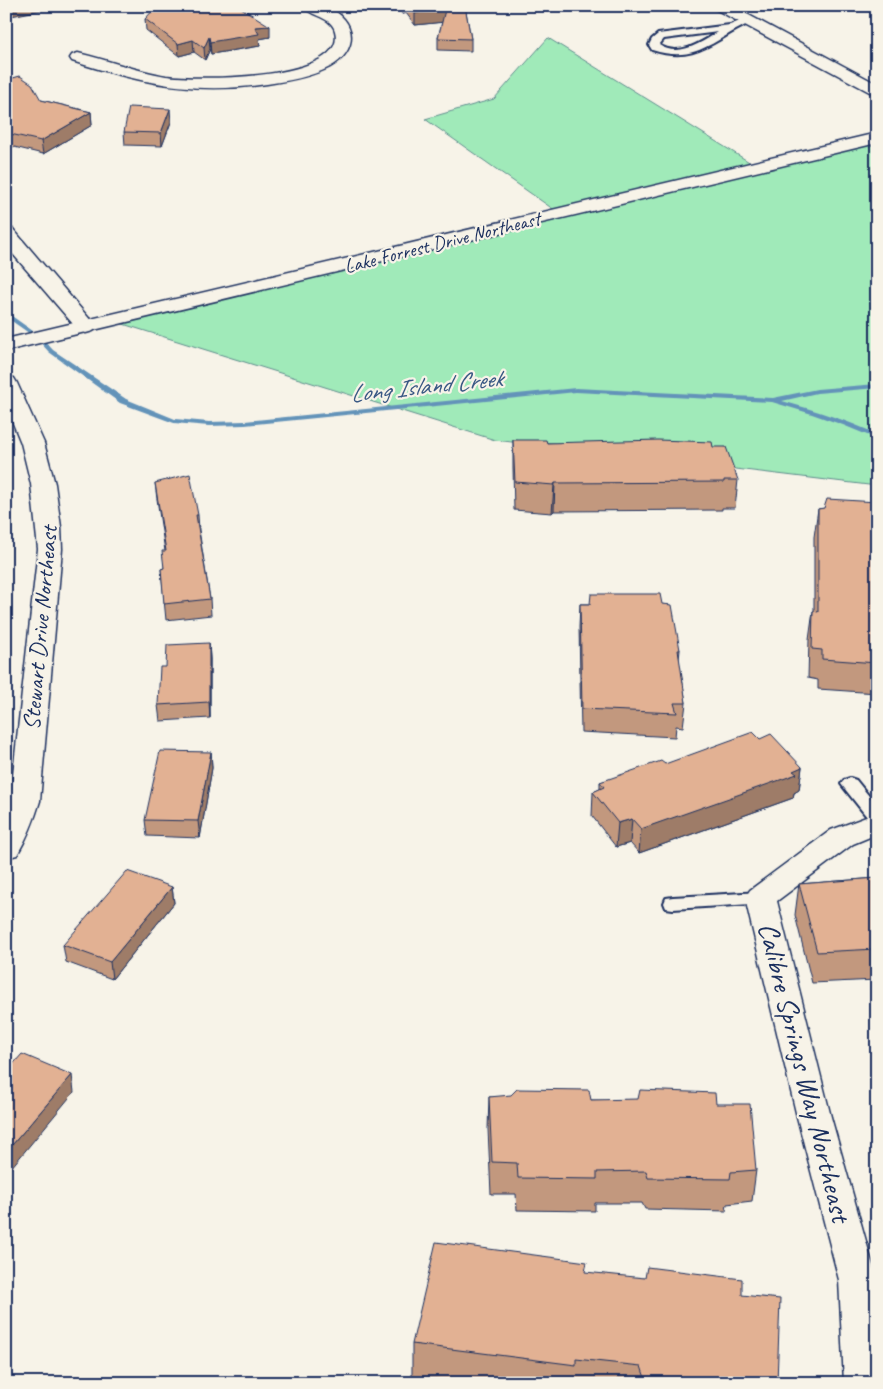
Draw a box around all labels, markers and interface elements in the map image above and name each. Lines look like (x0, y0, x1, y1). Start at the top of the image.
street label: Lake Forrest Drive Northeast (342, 205, 546, 279)
water label: Long Island Creek (349, 362, 508, 410)
street label: Stewart Drive Northeast (16, 523, 64, 731)
street label: Calibre Springs Way Northeast (749, 919, 860, 1228)

